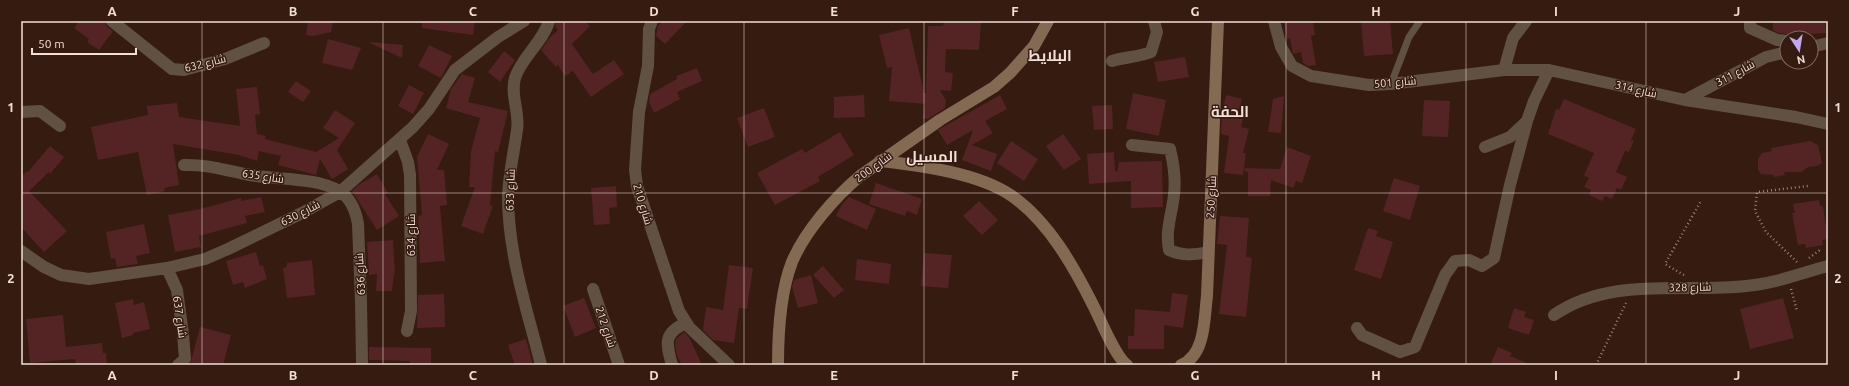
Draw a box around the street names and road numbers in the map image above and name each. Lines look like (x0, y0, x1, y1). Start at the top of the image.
street label: شارع 632 (183, 52, 228, 76)
street label: شارع 311 (1713, 58, 1757, 90)
street label: شارع 501 (1373, 74, 1417, 92)
street label: شارع 314 (1614, 78, 1658, 102)
street label: شارع 200 (852, 150, 895, 186)
street label: شارع 635 (241, 167, 285, 187)
street label: شارع 633 (503, 169, 519, 211)
street label: شارع 250 (1204, 175, 1220, 219)
street label: شارع 210 (629, 182, 655, 227)
street label: شارع 630 (278, 198, 323, 230)
street label: شارع 634 (405, 214, 419, 256)
street label: شارع 636 (353, 252, 369, 296)
street label: شارع 328 (1669, 281, 1711, 295)
street label: شارع 637 (169, 295, 189, 339)
street label: شارع 212 (592, 305, 619, 350)

